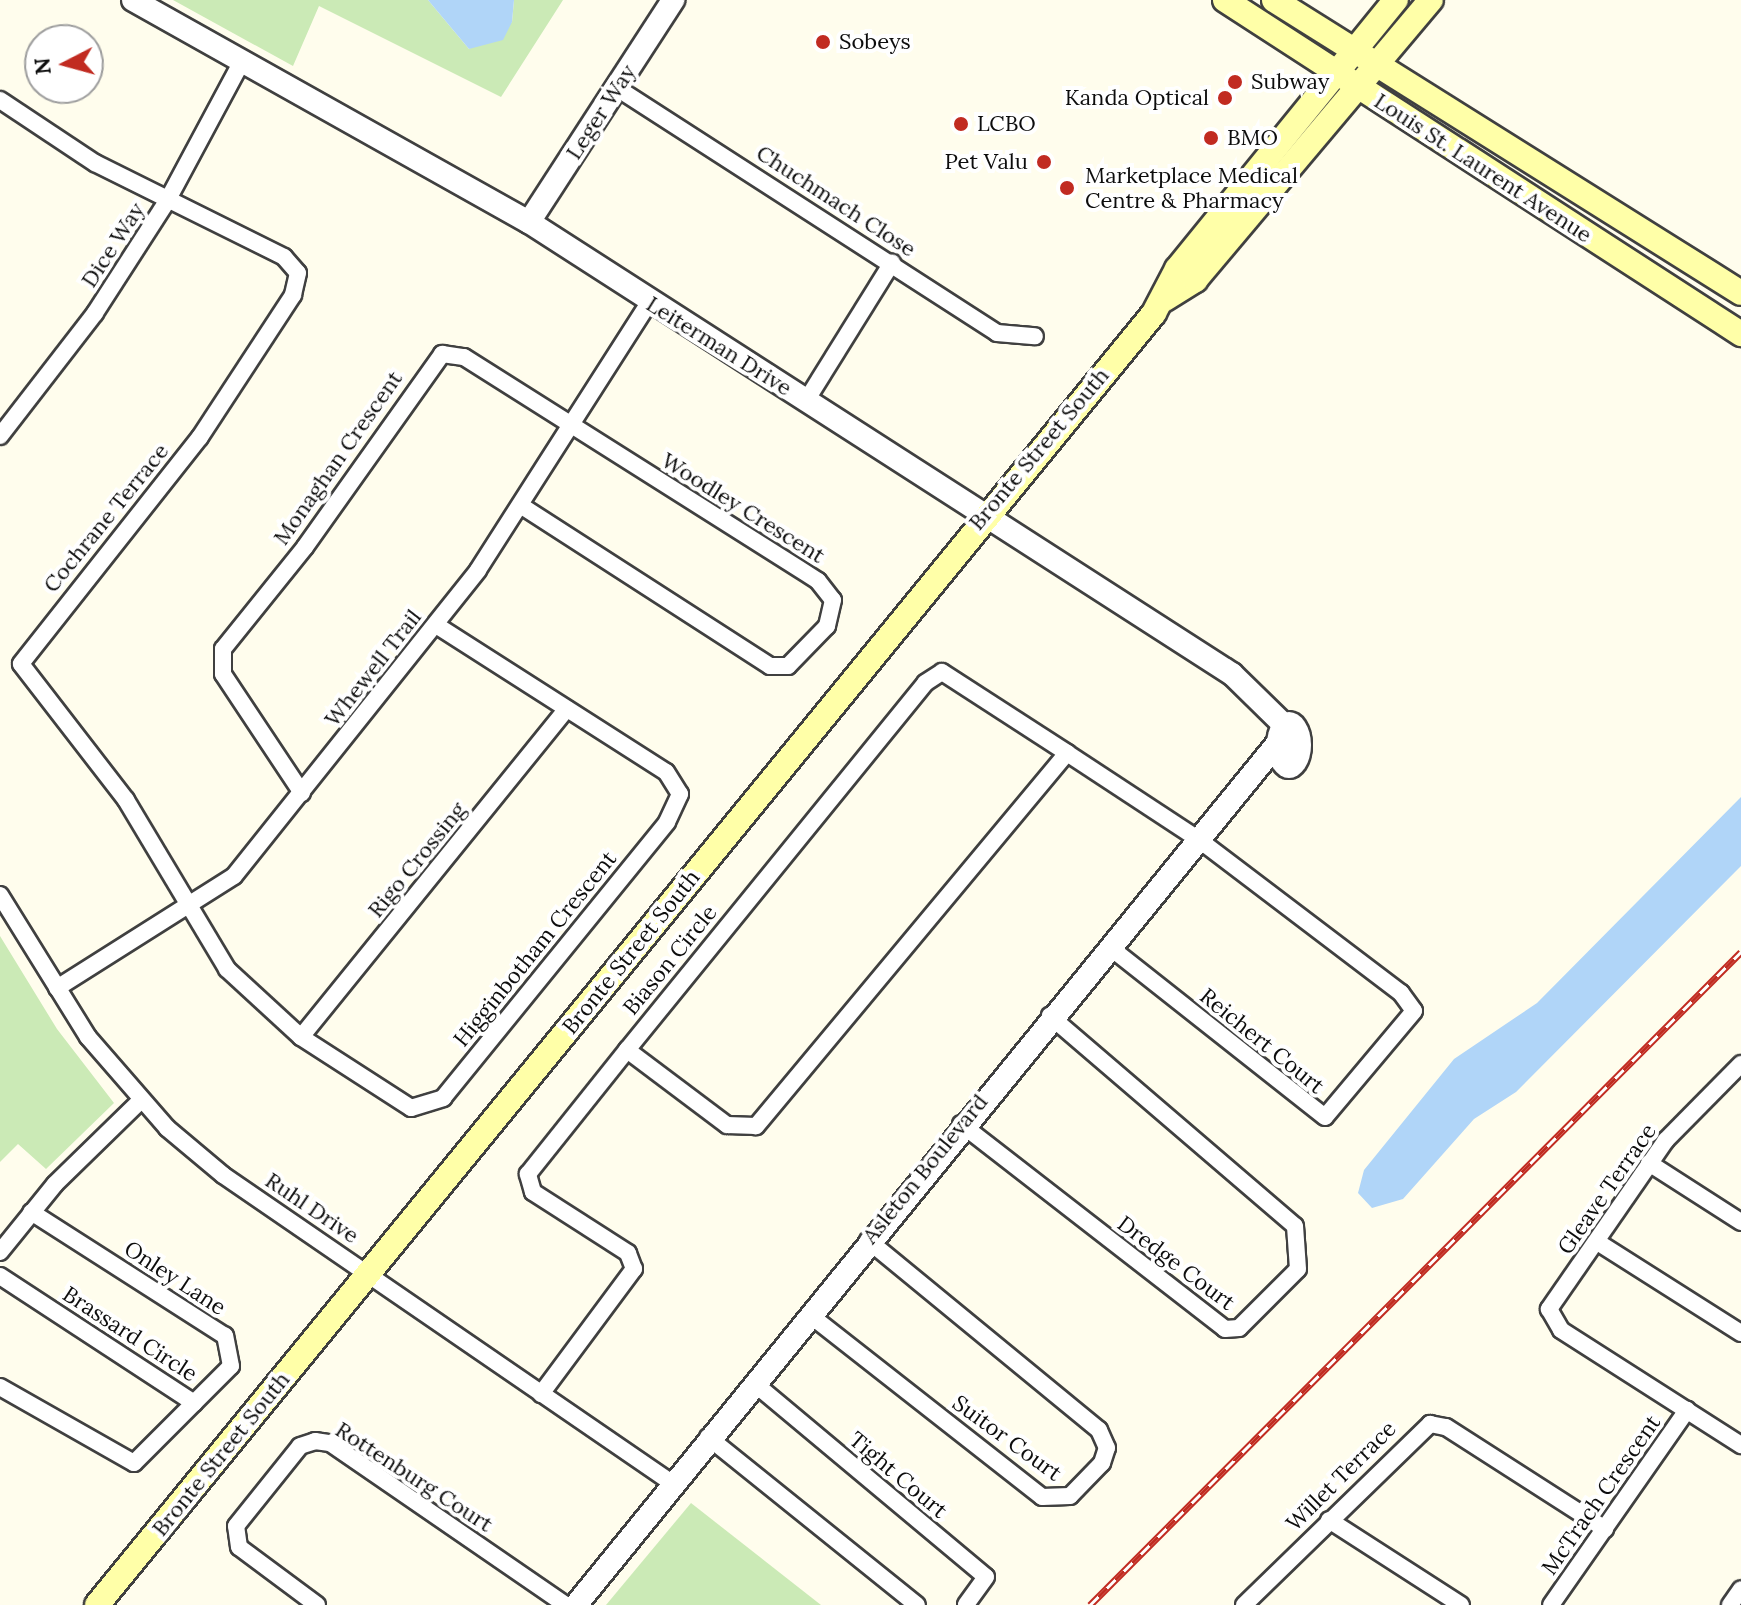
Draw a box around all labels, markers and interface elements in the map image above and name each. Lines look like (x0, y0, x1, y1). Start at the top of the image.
north arrow (24, 24, 104, 104)
place label: Sobeys (839, 29, 911, 55)
marker: Sobeys (814, 33, 832, 51)
text: N (27, 56, 57, 76)
street label: Leger Way (561, 60, 641, 164)
place label: Subway (1251, 69, 1329, 95)
marker: Subway (1226, 73, 1244, 91)
place label: Kanda Optical (1065, 85, 1209, 111)
street label: Louis St. Laurent Avenue (1369, 88, 1597, 248)
marker: Kanda Optical (1216, 89, 1234, 107)
place label: LCBO (977, 111, 1036, 137)
marker: LCBO (952, 115, 970, 133)
place label: BMO (1227, 125, 1278, 151)
marker: BMO (1202, 129, 1220, 147)
street label: Chuchmach Close (751, 140, 921, 262)
place label: Pet Valu (945, 149, 1028, 175)
marker: Pet Valu (1035, 153, 1053, 171)
place label: Marketplace Medical Centre & Pharmacy (1085, 162, 1298, 214)
marker: Marketplace Medical Centre & Pharmacy (1056, 177, 1078, 199)
street label: Dice Way (76, 198, 150, 292)
street label: Leiterman Drive (641, 291, 797, 401)
street label: Bronte Street South (963, 363, 1115, 535)
street label: Monaghan Crescent (268, 366, 408, 550)
street label: Cochrane Terrace (38, 438, 174, 598)
street label: Woodley Crescent (657, 447, 829, 569)
street label: Whewell Trail (319, 604, 427, 732)
street label: Rigo Crossing (363, 797, 471, 923)
street label: Higginbotham Crescent (448, 846, 622, 1052)
street label: Bronte Street South (557, 865, 705, 1039)
street label: Biason Circle (618, 900, 722, 1020)
street label: Reichert Court (1195, 983, 1329, 1099)
street label: Asleton Boulevard (857, 1089, 993, 1249)
street label: Gleave Terrace (1552, 1119, 1662, 1259)
street label: Ruhl Drive (260, 1167, 364, 1249)
street label: Dredge Court (1112, 1210, 1240, 1316)
street label: Onley Lane (119, 1235, 231, 1321)
street label: Brassard Circle (58, 1281, 202, 1387)
street label: Bronte Street South (147, 1367, 295, 1541)
street label: Suitor Court (947, 1390, 1067, 1486)
street label: McTrach Crescent (1536, 1410, 1666, 1580)
street label: Rottenburg Court (331, 1416, 497, 1538)
street label: Willet Terrace (1281, 1416, 1401, 1536)
street label: Tight Court (844, 1426, 952, 1524)

